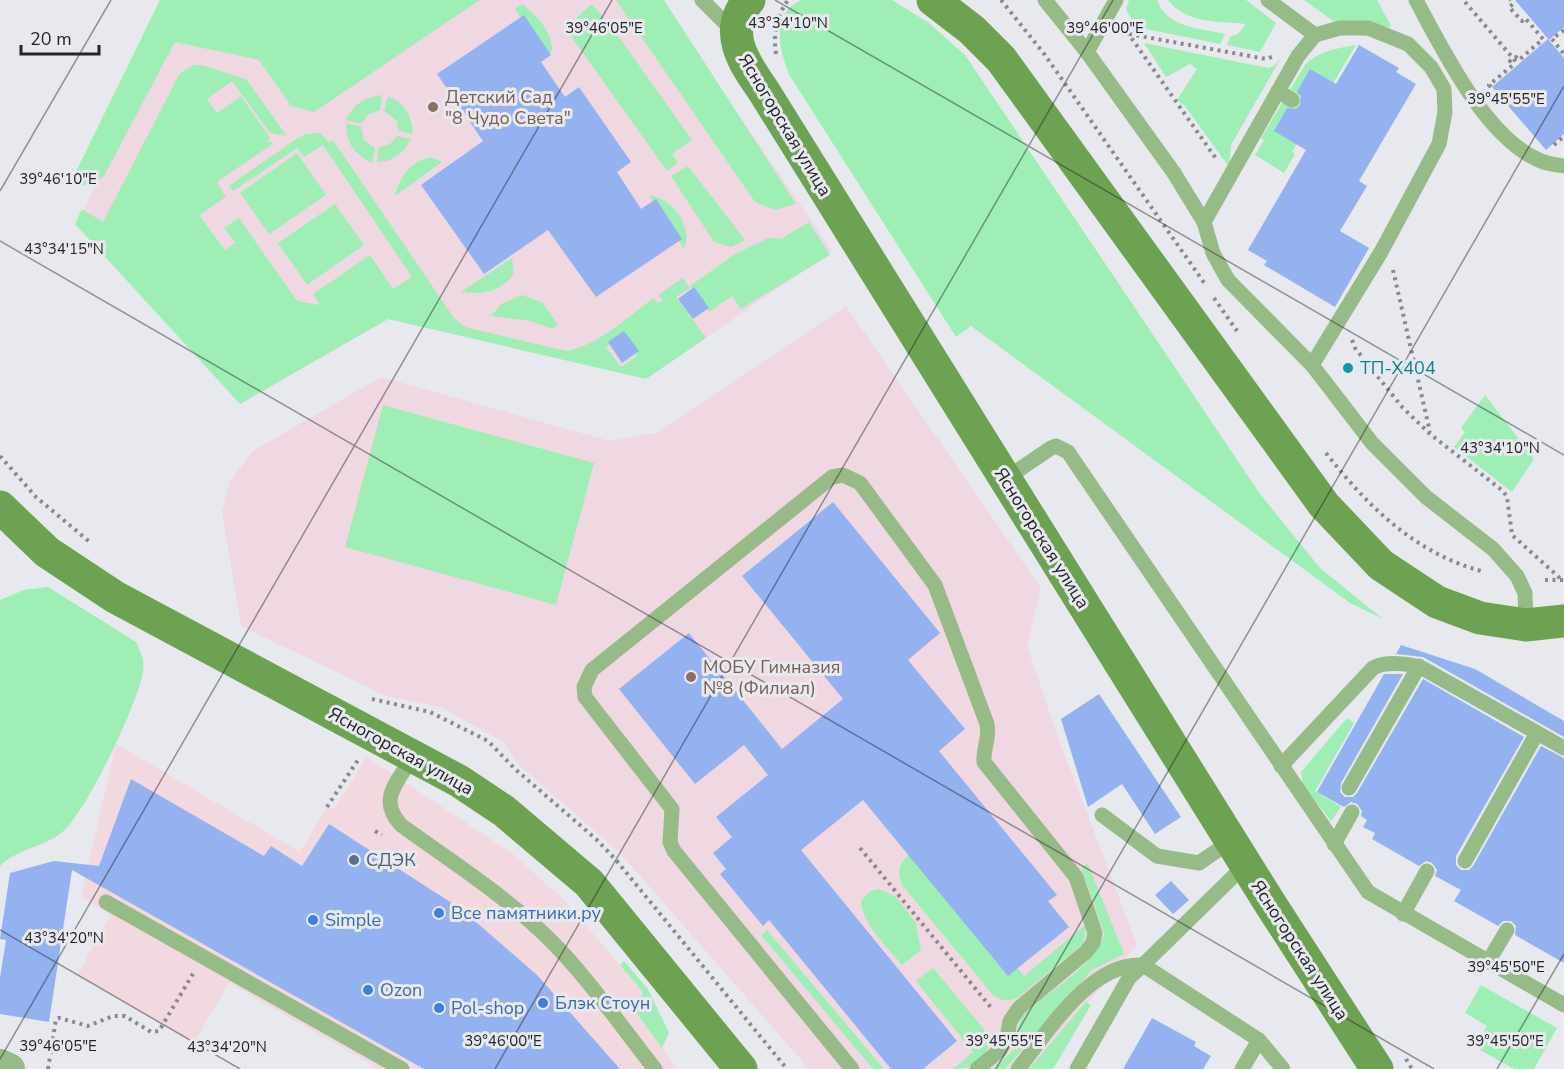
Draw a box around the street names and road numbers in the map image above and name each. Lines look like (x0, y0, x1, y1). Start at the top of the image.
street label: Ясногорская улица (733, 49, 837, 201)
street label: Ясногорская улица (989, 463, 1095, 613)
street label: Ясногорская улица (324, 701, 478, 801)
street label: Ясногорская улица (1246, 875, 1354, 1025)

